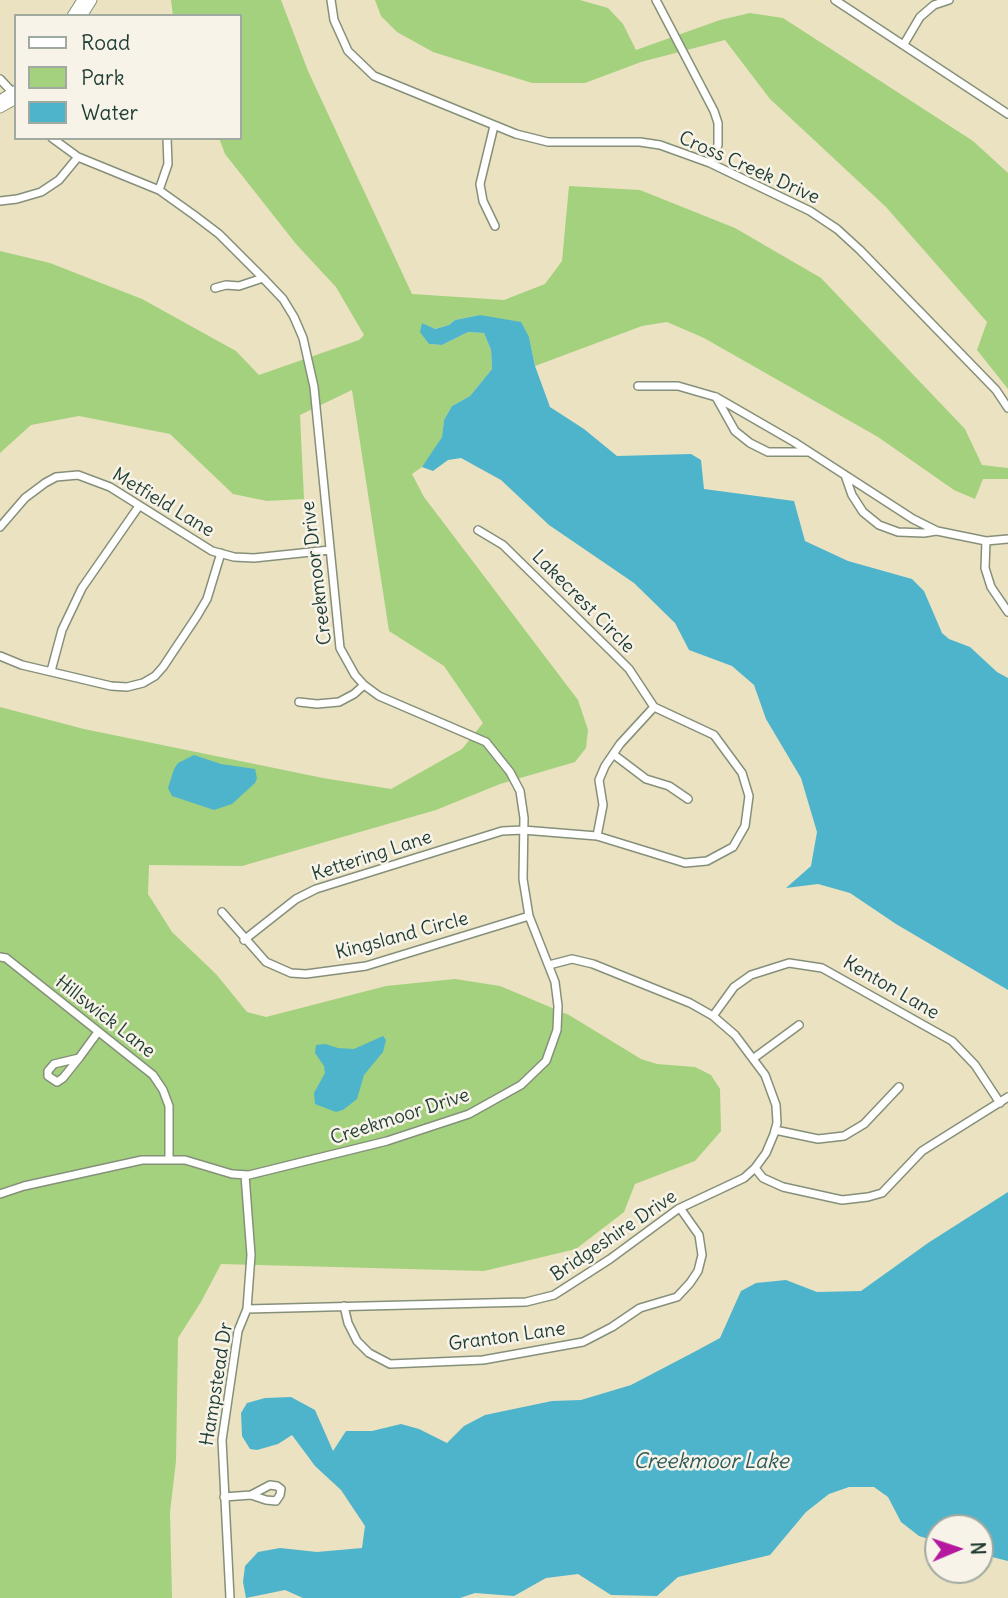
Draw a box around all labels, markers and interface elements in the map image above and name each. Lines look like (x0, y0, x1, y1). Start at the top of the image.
legend (14, 14, 242, 140)
text: Road (81, 29, 130, 56)
text: Park (81, 64, 124, 91)
text: Water (81, 99, 138, 126)
street label: Cross Creek Drive (675, 127, 823, 209)
street label: Metfield Lane (108, 464, 218, 542)
street label: Creekmoor Drive (297, 500, 337, 646)
street label: Lakecrest Circle (527, 546, 639, 658)
street label: Kettering Lane (309, 826, 435, 886)
street label: Kingsland Circle (333, 907, 471, 965)
street label: Kenton Lane (839, 951, 943, 1025)
street label: Hillswick Lane (51, 971, 159, 1063)
street label: Creekmoor Drive (328, 1084, 472, 1150)
street label: Bridgeshire Drive (547, 1185, 681, 1287)
street label: Granton Lane (447, 1318, 567, 1356)
street label: Hampstead Dr (196, 1321, 238, 1447)
water label: Creekmoor Lake (633, 1449, 789, 1475)
north arrow (924, 1514, 994, 1584)
text: N (966, 1541, 990, 1555)

